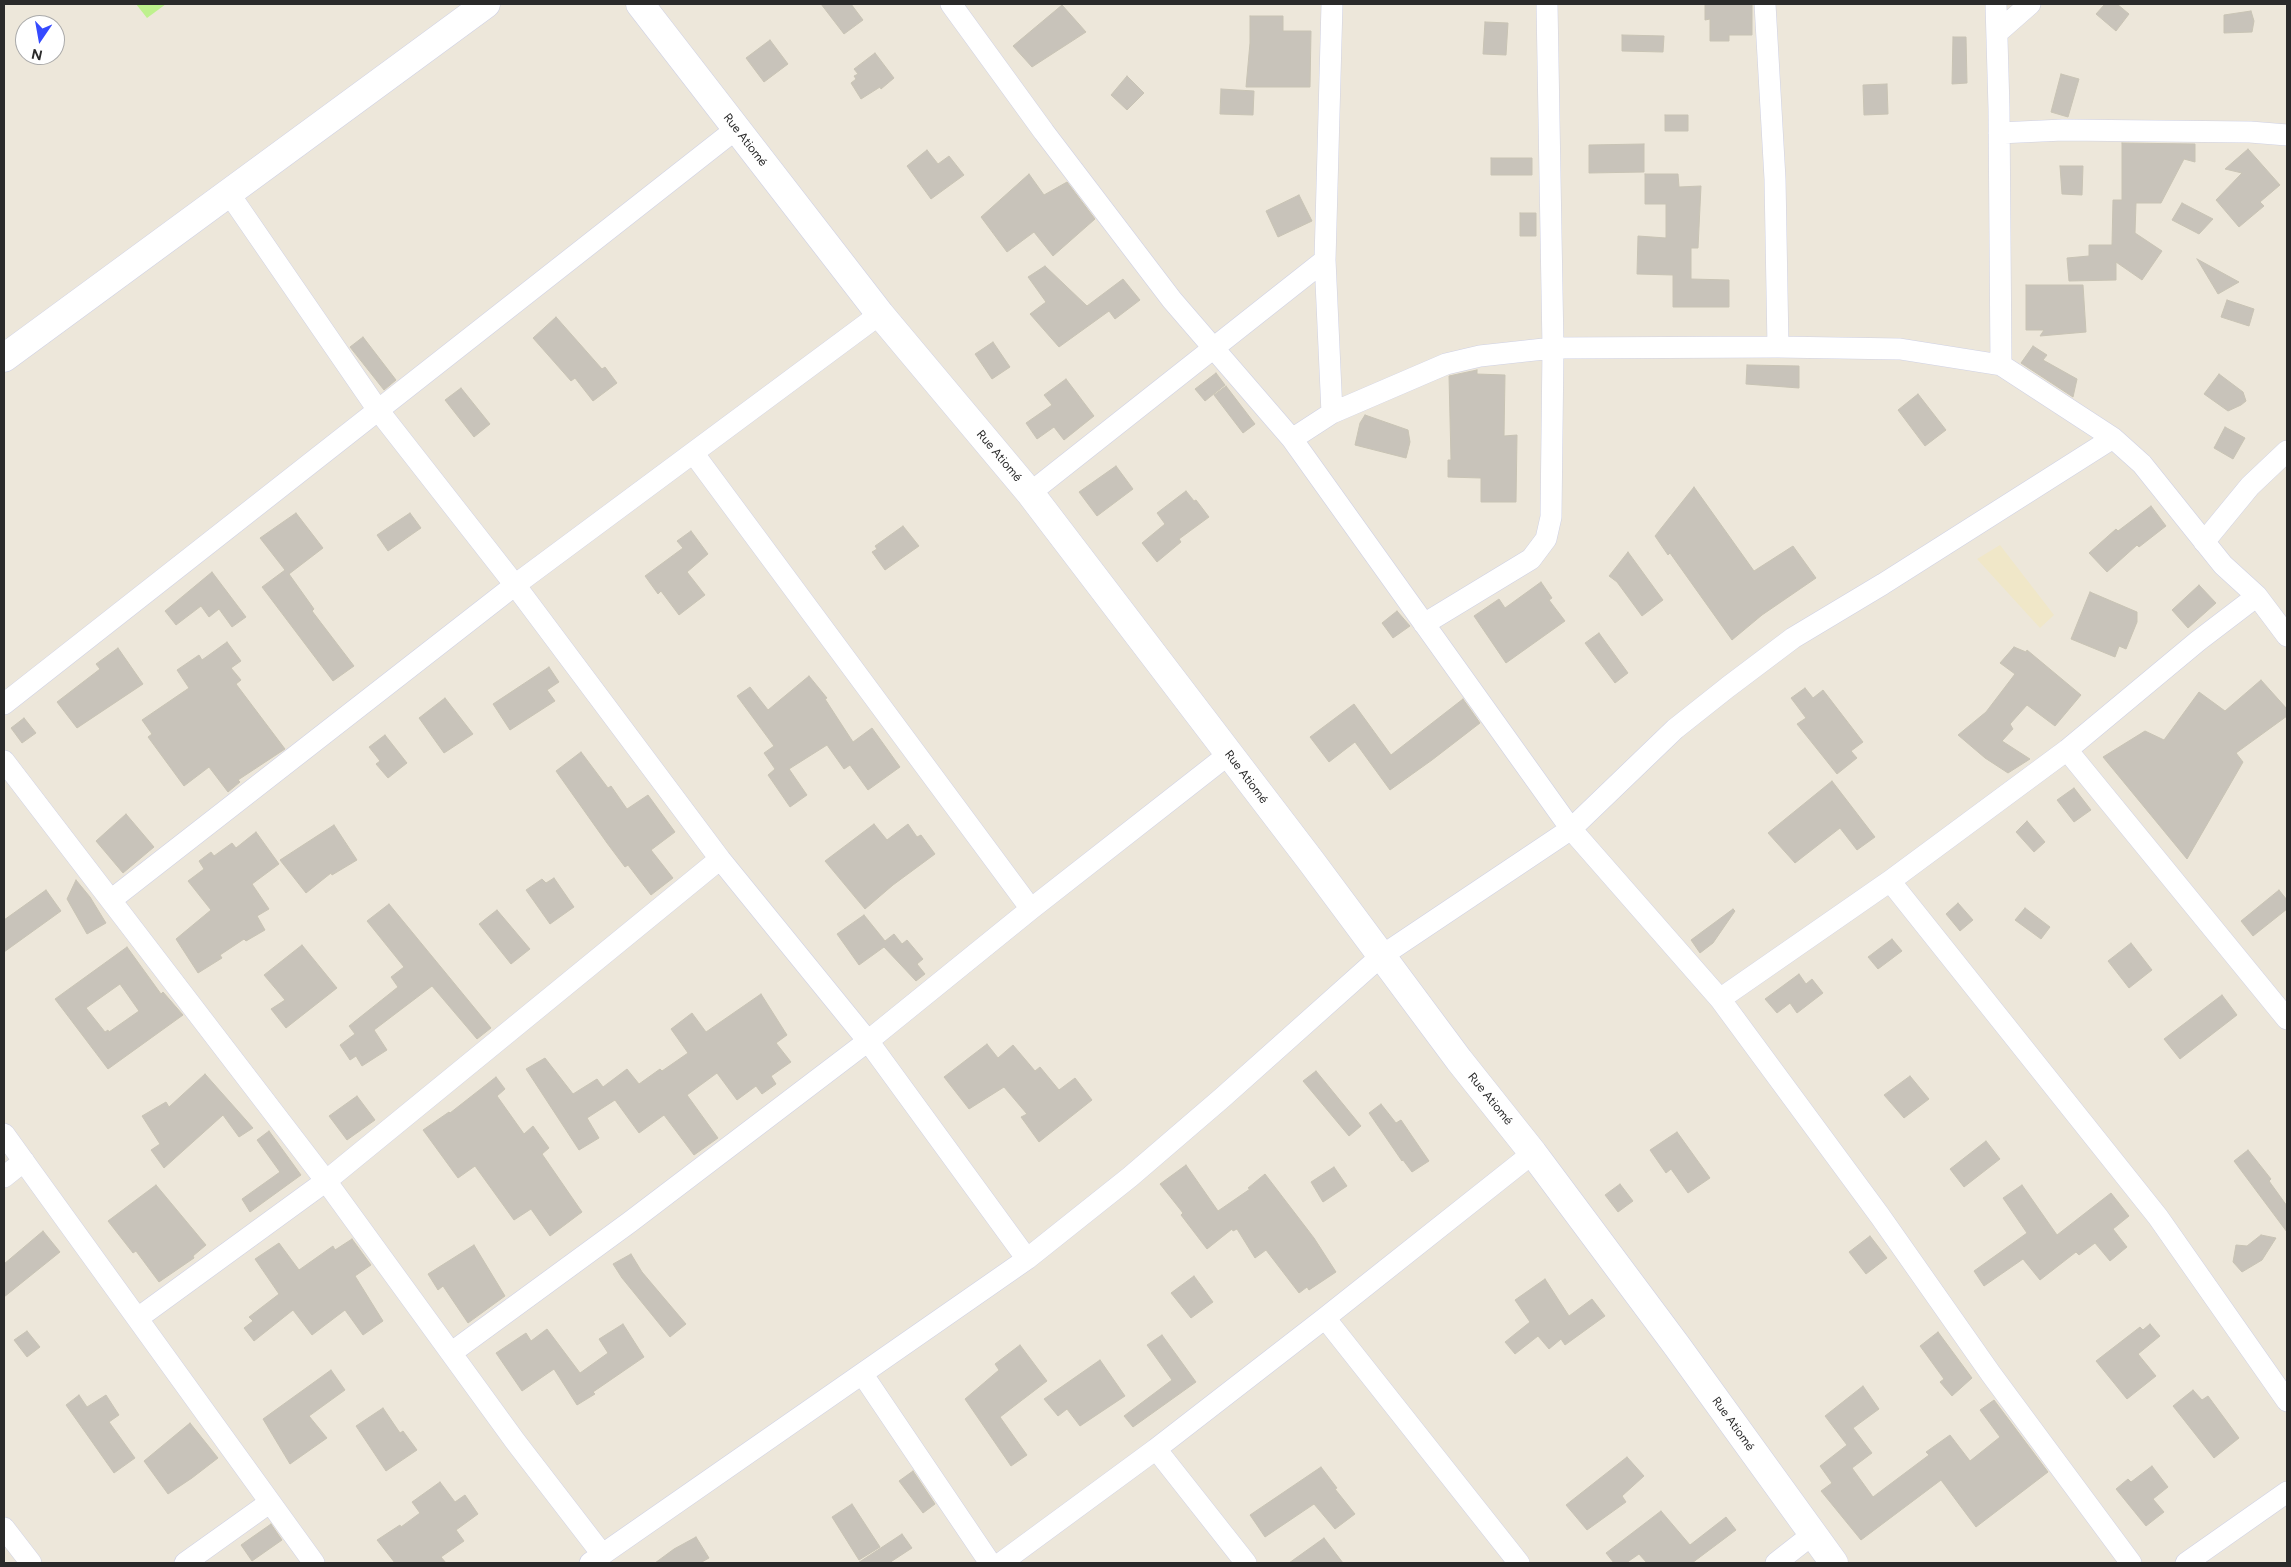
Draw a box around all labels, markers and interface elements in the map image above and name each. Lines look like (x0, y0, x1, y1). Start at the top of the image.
north arrow (15, 15, 65, 65)
text: N (30, 45, 44, 64)
street label: Rue Atiomé (720, 111, 770, 169)
street label: Rue Atiomé (973, 427, 1025, 485)
street label: Rue Atiomé (1221, 748, 1271, 806)
street label: Rue Atiomé (1465, 1070, 1515, 1128)
street label: Rue Atiomé (1709, 1394, 1757, 1454)

